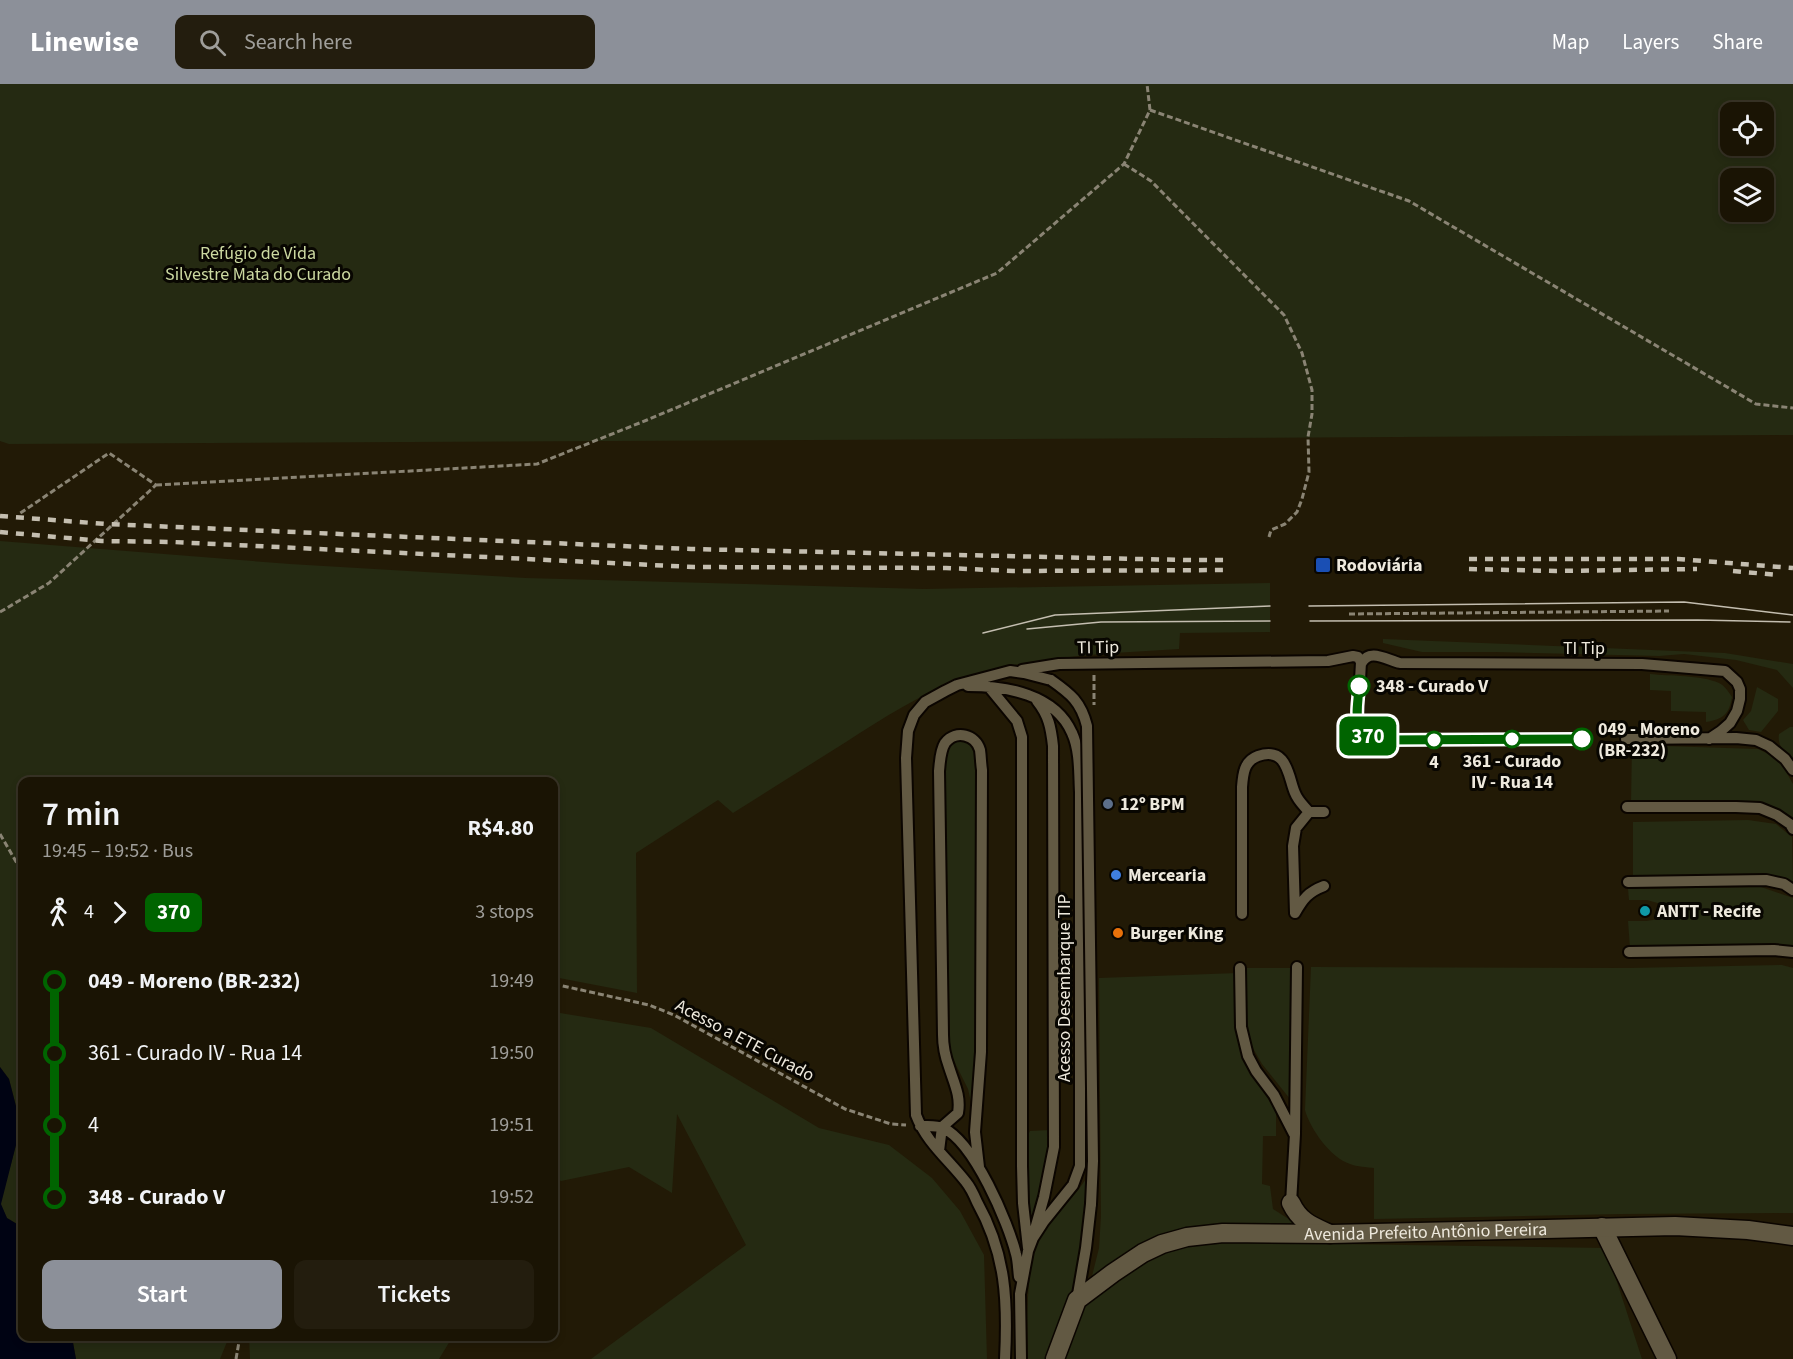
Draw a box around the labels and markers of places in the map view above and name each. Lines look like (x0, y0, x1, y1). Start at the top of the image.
place label: Rodoviária (1336, 553, 1423, 578)
marker: Rodoviária (1314, 556, 1332, 574)
place label: 348 - Curado V (1376, 674, 1489, 699)
marker: 348 - Curado V (1348, 675, 1370, 697)
place label: 049 - Moreno (BR-232) (1598, 717, 1700, 763)
marker: 049 - Moreno (BR-232) (1571, 728, 1593, 750)
marker: 361 - Curado IV - Rua 14 (1503, 730, 1521, 748)
marker: 4 (1425, 731, 1443, 749)
place label: 361 - Curado IV - Rua 14 (1463, 749, 1561, 795)
place label: 4 (1429, 750, 1439, 775)
place label: 12º BPM (1120, 792, 1185, 817)
marker: 12º BPM (1101, 797, 1115, 811)
place label: Mercearia (1128, 863, 1206, 888)
marker: Mercearia (1109, 868, 1123, 882)
place label: ANTT - Recife (1656, 899, 1761, 924)
marker: ANTT - Recife (1638, 904, 1652, 918)
place label: Burger King (1130, 921, 1224, 946)
marker: Burger King (1111, 926, 1125, 940)

